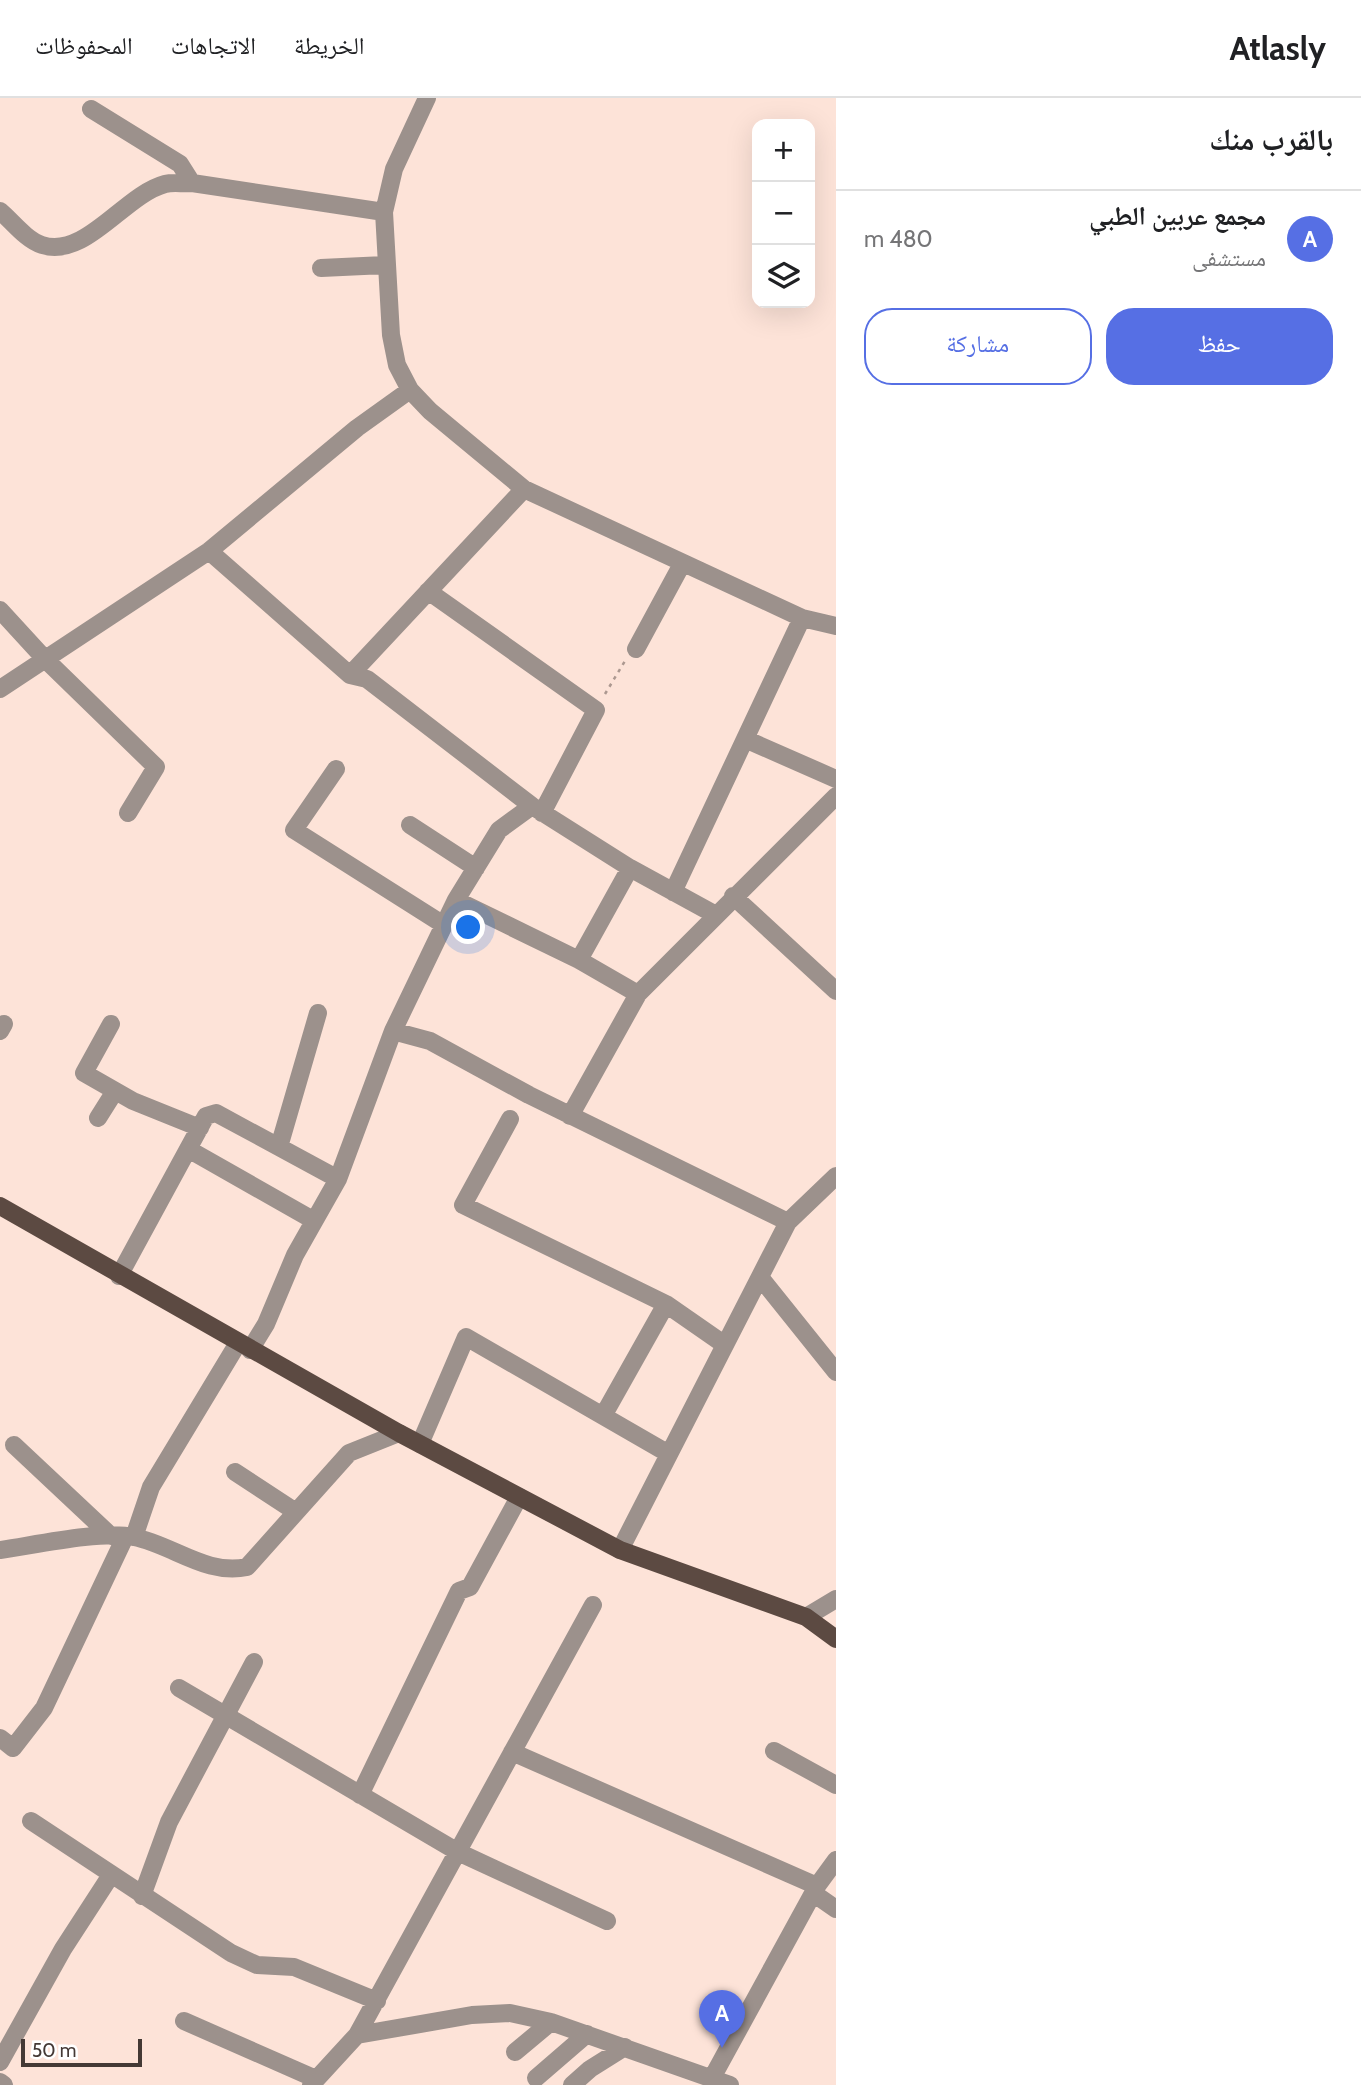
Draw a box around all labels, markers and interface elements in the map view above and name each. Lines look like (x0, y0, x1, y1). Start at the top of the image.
text: Atlasly (1229, 28, 1326, 68)
text: المحفوظات (35, 31, 133, 60)
text: الاتجاهات (171, 31, 256, 60)
text: الخريطة (294, 31, 365, 60)
map controls (752, 119, 815, 308)
button: + (752, 119, 815, 182)
text: بالقرب منك (1209, 121, 1333, 158)
button: − (752, 182, 815, 245)
text: مجمع عربين الطبي (1089, 200, 1266, 232)
text: 480 m (864, 225, 933, 253)
text: A (1303, 225, 1317, 253)
text: مستشفى (1192, 244, 1266, 272)
button: layers (752, 245, 815, 308)
button: مشاركة (864, 308, 1092, 385)
button: حفظ (1106, 308, 1333, 385)
your location (451, 910, 485, 944)
pin: A (699, 1990, 745, 2048)
scale bar (21, 2036, 142, 2068)
text: 50 m (32, 2039, 76, 2062)

